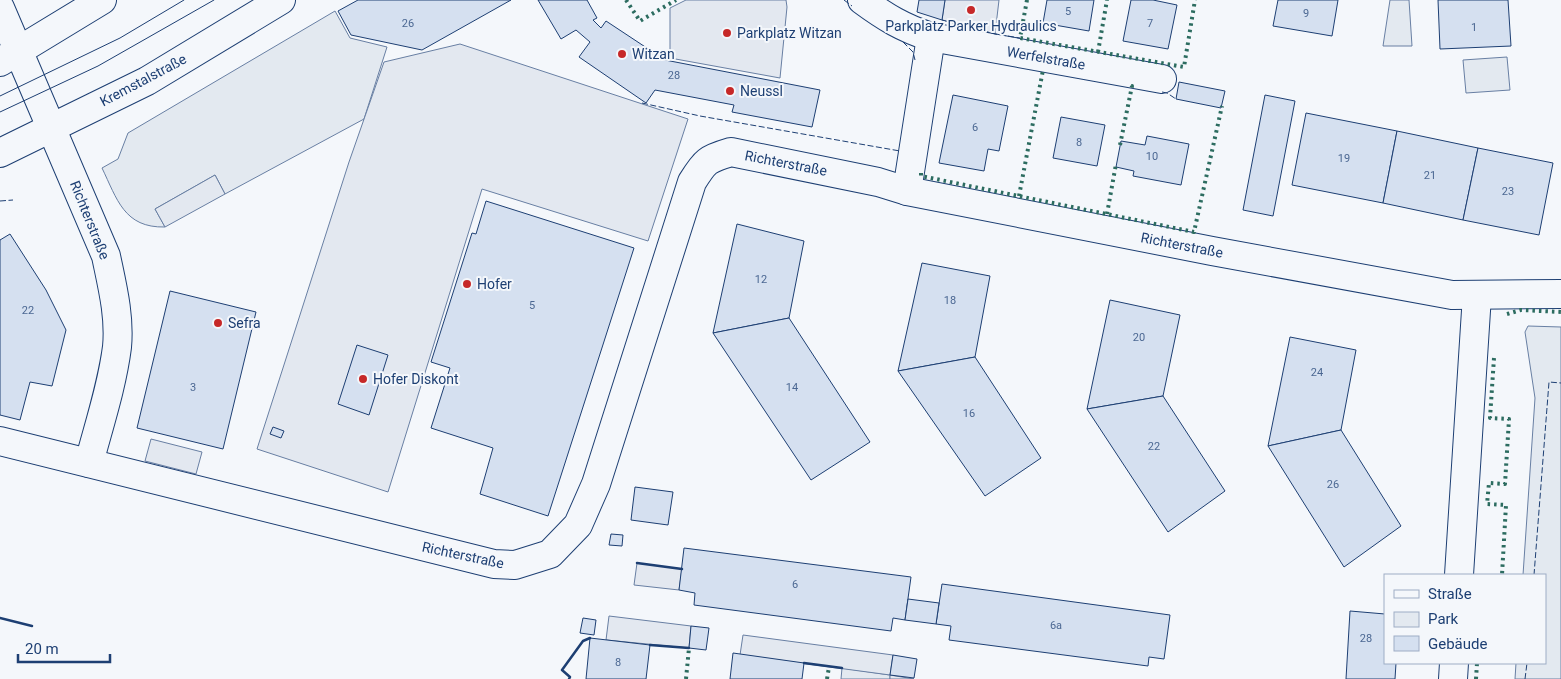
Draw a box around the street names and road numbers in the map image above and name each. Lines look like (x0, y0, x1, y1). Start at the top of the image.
street label: Werfelstraße (1005, 43, 1087, 73)
street label: Kremstalstraße (97, 51, 189, 109)
street label: Richterstraße (744, 147, 828, 179)
street label: Richterstraße (67, 178, 113, 262)
street label: Richterstraße (1140, 229, 1224, 261)
street label: Richterstraße (421, 538, 505, 572)

